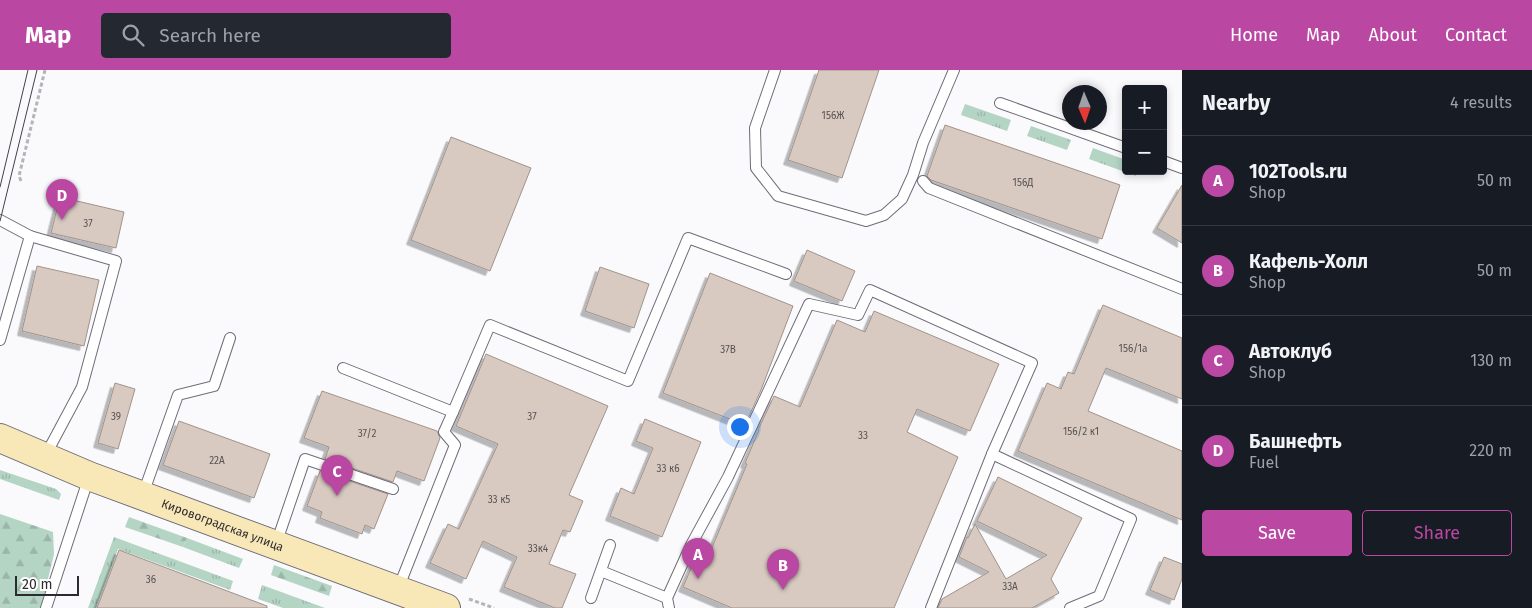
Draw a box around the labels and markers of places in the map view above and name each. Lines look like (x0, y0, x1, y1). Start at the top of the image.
pin: D (46, 179, 78, 220)
pin: C (321, 455, 353, 496)
pin: A (682, 538, 714, 579)
pin: B (767, 549, 799, 590)

